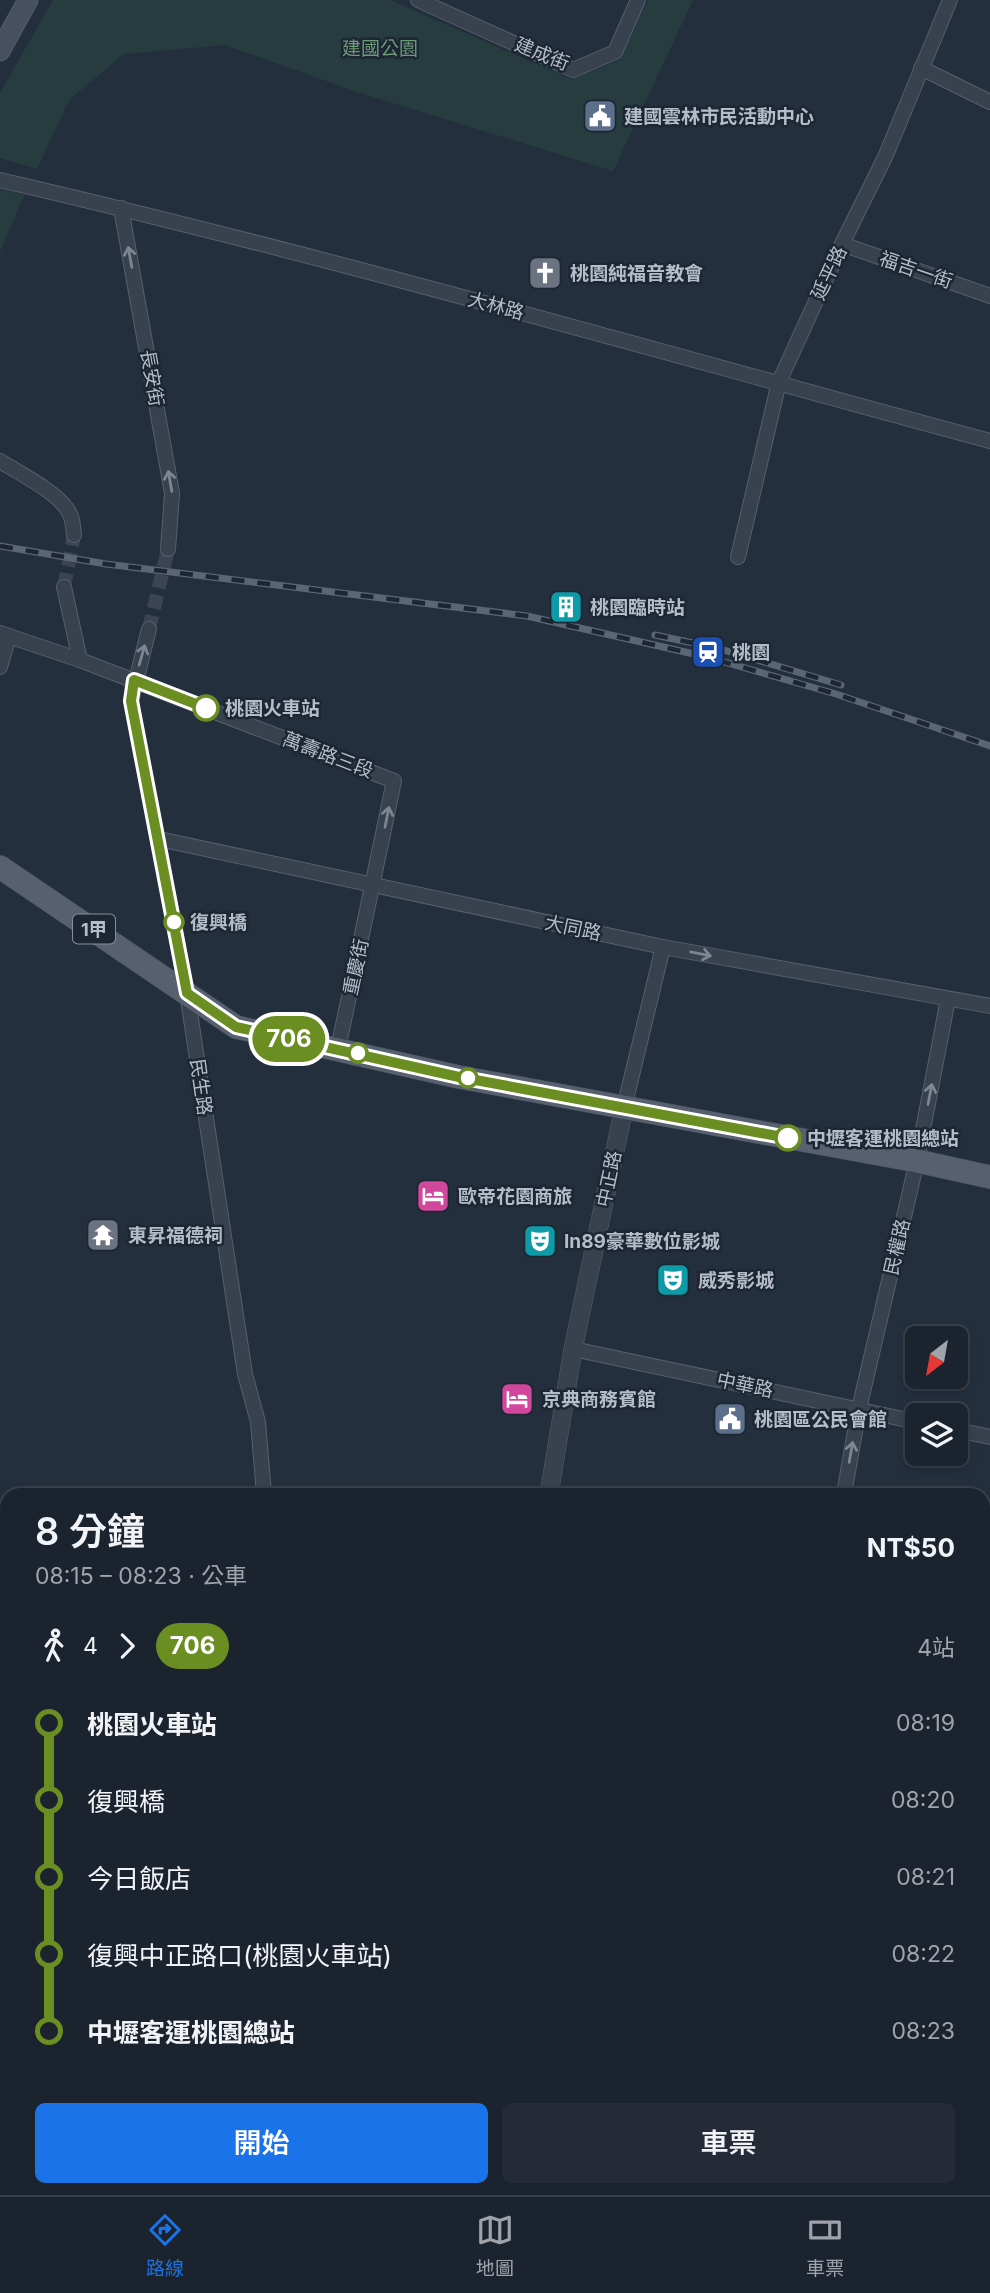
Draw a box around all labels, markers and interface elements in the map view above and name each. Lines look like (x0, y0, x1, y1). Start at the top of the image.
street label: 建成街 (511, 33, 573, 75)
park label: 建國公園 (342, 37, 418, 60)
public building icon: 建國雲林市民活動中心 (581, 97, 619, 135)
place label: 建國雲林市民活動中心 (624, 105, 814, 128)
street label: 延平路 (807, 242, 851, 304)
one-way arrow (123, 246, 136, 269)
street label: 福吉一街 (876, 247, 956, 293)
church icon: 桃園純福音教會 (526, 254, 564, 292)
place label: 桃園純福音教會 (570, 262, 703, 285)
street label: 大林路 (465, 288, 527, 324)
street label: 長安街 (136, 348, 168, 408)
one-way arrow (163, 470, 176, 493)
building icon: 桃園臨時站 (547, 588, 585, 626)
place label: 桃園臨時站 (590, 596, 685, 619)
station icon: 桃園 (689, 633, 727, 671)
place label: 桃園 (732, 641, 770, 664)
one-way arrow (136, 644, 149, 666)
marker: 桃園火車站 (193, 695, 219, 721)
place label: 桃園火車站 (225, 697, 320, 720)
street label: 萬壽路三段 (280, 727, 376, 783)
one-way arrow (381, 806, 395, 829)
place label: 復興橋 (190, 911, 247, 934)
street label: 大同路 (543, 911, 603, 945)
marker: 復興橋 (164, 912, 184, 932)
road number: 1甲 (73, 914, 115, 944)
street label: 重慶街 (339, 937, 373, 997)
one-way arrow (689, 948, 712, 962)
line badge: 706 (249, 1016, 329, 1062)
text: 706 (266, 1024, 312, 1053)
unlabelled marker (348, 1043, 368, 1063)
street label: 民生路 (186, 1057, 216, 1117)
unlabelled marker (458, 1068, 478, 1088)
one-way arrow (924, 1083, 937, 1106)
marker: 中壢客運桃園總站 (775, 1125, 801, 1151)
place label: 中壢客運桃園總站 (807, 1127, 959, 1150)
street label: 中正路 (592, 1149, 626, 1209)
hotel icon: 歐帝花園商旅 (414, 1177, 452, 1215)
place label: 歐帝花園商旅 (458, 1185, 572, 1208)
temple icon: 東昇福德祠 (84, 1216, 122, 1254)
street label: 民權路 (879, 1217, 915, 1277)
theatre icon: In89豪華數位影城 (521, 1222, 559, 1260)
place label: 東昇福德祠 (128, 1224, 223, 1247)
place label: In89豪華數位影城 (564, 1230, 720, 1253)
theatre icon: 威秀影城 (654, 1261, 692, 1299)
place label: 威秀影城 (698, 1269, 774, 1292)
north arrow (905, 1326, 968, 1390)
map controls (905, 1326, 968, 1466)
street label: 中華路 (715, 1368, 775, 1402)
hotel icon: 京典商務賓館 (498, 1380, 536, 1418)
place label: 京典商務賓館 (542, 1388, 656, 1411)
public building icon: 桃園區公民會館 (711, 1400, 749, 1438)
button: layers (905, 1403, 968, 1466)
place label: 桃園區公民會館 (754, 1408, 887, 1431)
one-way arrow (845, 1441, 859, 1464)
text: 8 分鐘 (35, 1508, 145, 1554)
text: NT$50 (867, 1532, 955, 1563)
text: 08:15 – 08:23 · 公車 (35, 1562, 247, 1590)
icon: walk (35, 1627, 73, 1665)
icon: forward (108, 1627, 146, 1665)
text: 706 (170, 1631, 215, 1660)
text: 4 (83, 1632, 98, 1660)
text: 4站 (917, 1634, 955, 1662)
text: 桃園火車站 (87, 1709, 217, 1740)
text: 08:19 (896, 1709, 955, 1737)
text: 復興橋 (87, 1786, 165, 1817)
text: 08:20 (891, 1786, 955, 1814)
text: 今日飯店 (87, 1863, 191, 1894)
text: 08:21 (896, 1863, 955, 1891)
text: 復興中正路口(桃園火車站) (87, 1940, 392, 1971)
text: 08:22 (892, 1940, 955, 1968)
text: 中壢客運桃園總站 (87, 2017, 295, 2048)
text: 08:23 (891, 2017, 955, 2045)
button: 開始 (35, 2103, 488, 2183)
button: 車票 (502, 2103, 955, 2183)
tab: 路線 (146, 2211, 184, 2280)
tab: 地圖 (476, 2211, 514, 2280)
tab: 車票 (806, 2211, 844, 2280)

